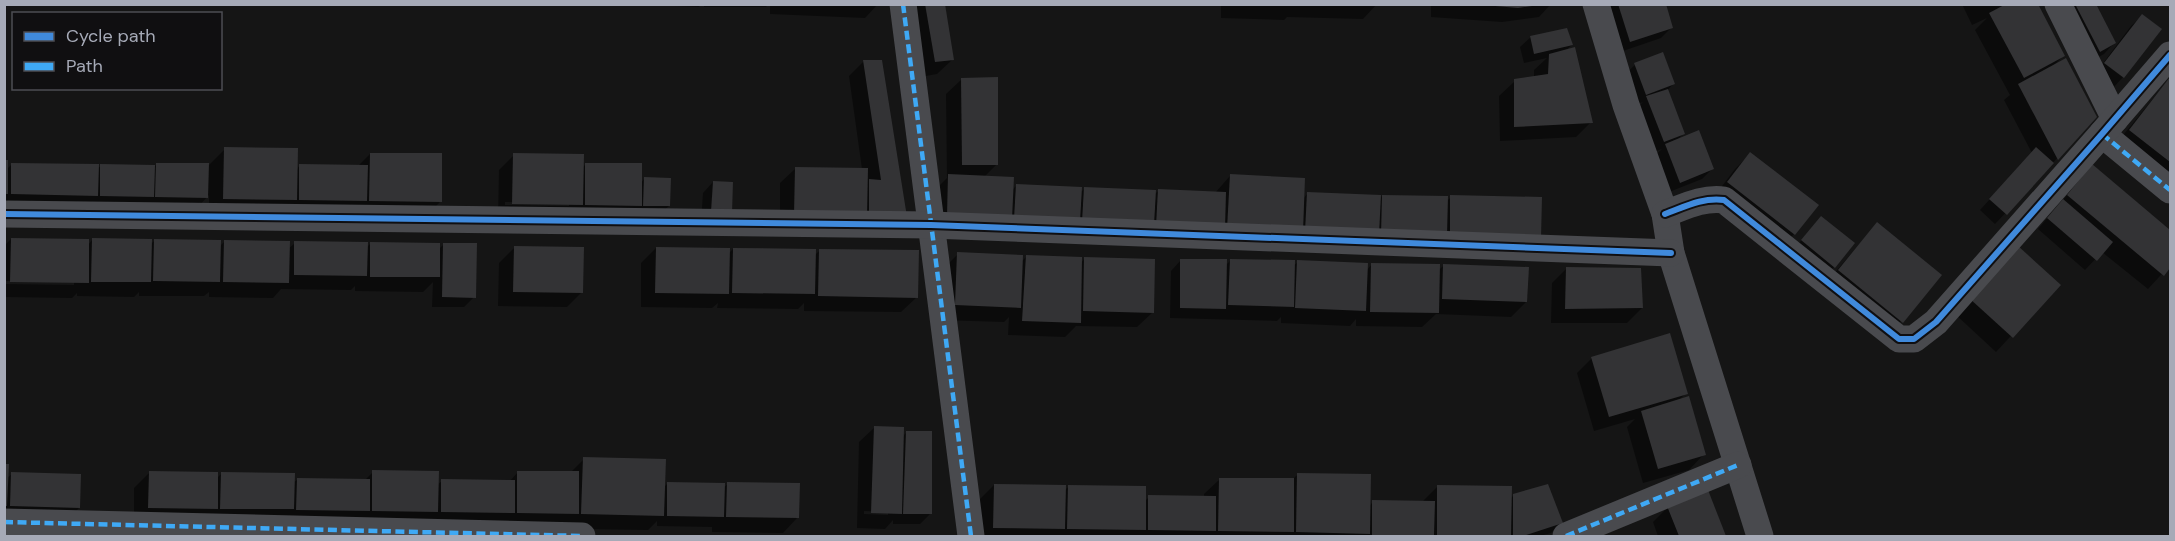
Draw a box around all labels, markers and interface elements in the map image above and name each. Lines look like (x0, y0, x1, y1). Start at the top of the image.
legend (12, 12, 222, 90)
text: Cycle path (66, 24, 156, 48)
text: Path (66, 54, 103, 78)

